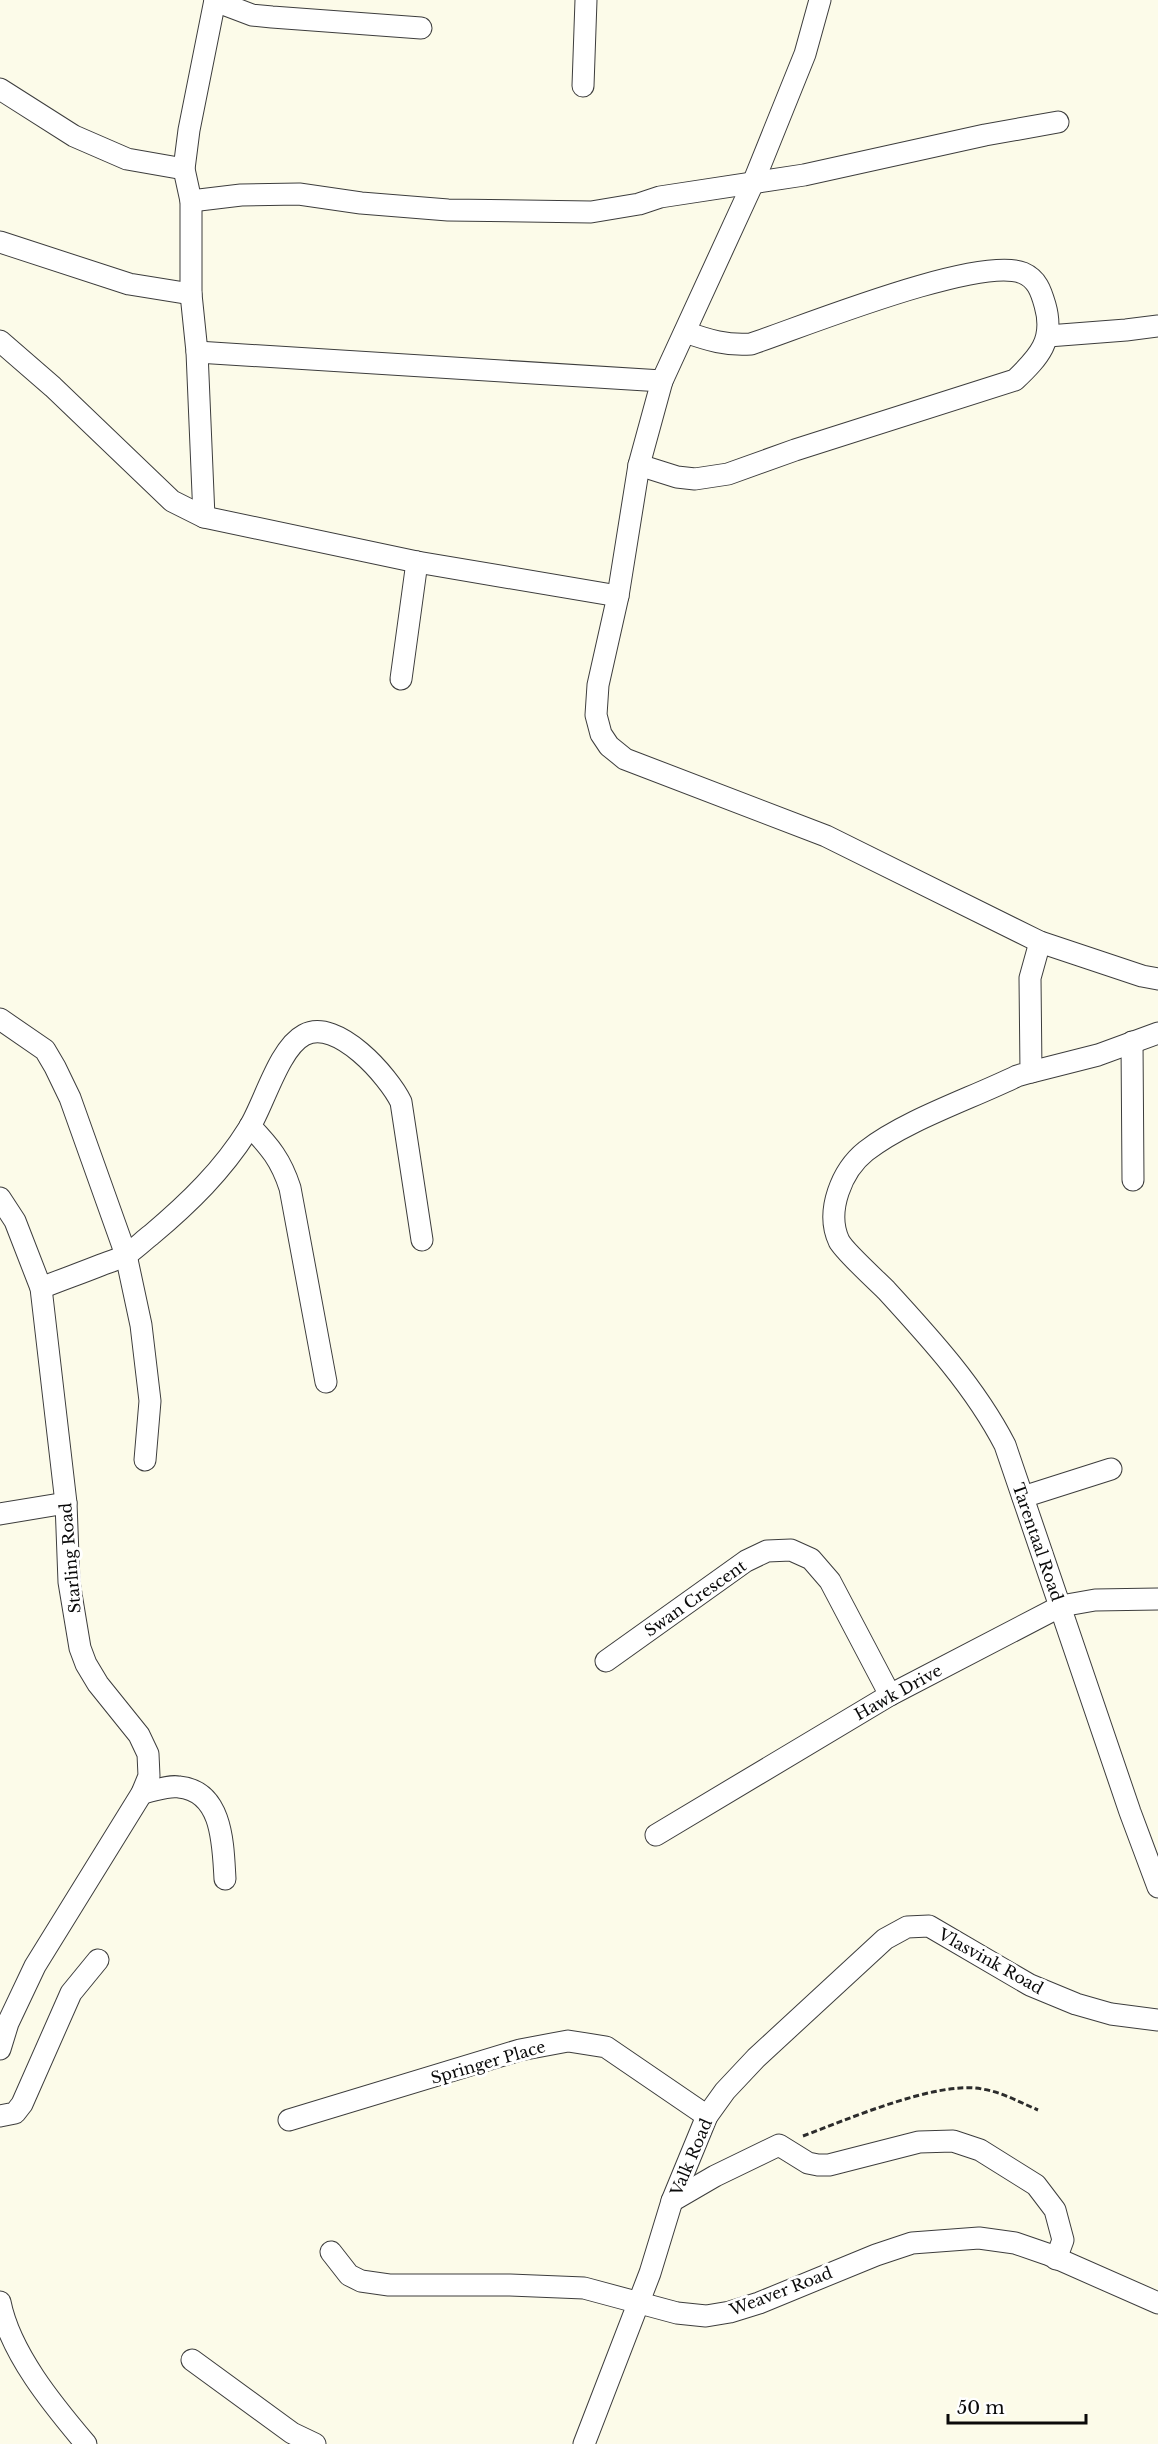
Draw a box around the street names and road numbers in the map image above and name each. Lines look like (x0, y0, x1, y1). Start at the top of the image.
street label: Tarentaal Road (1008, 1480, 1068, 1604)
street label: Starling Road (55, 1502, 85, 1614)
street label: Swan Crescent (640, 1556, 750, 1640)
street label: Hawk Drive (851, 1660, 945, 1724)
street label: Vlasvink Road (934, 1923, 1047, 1998)
street label: Springer Place (428, 2036, 548, 2088)
street label: Valk Road (665, 2115, 716, 2200)
street label: Weaver Road (726, 2262, 835, 2320)

